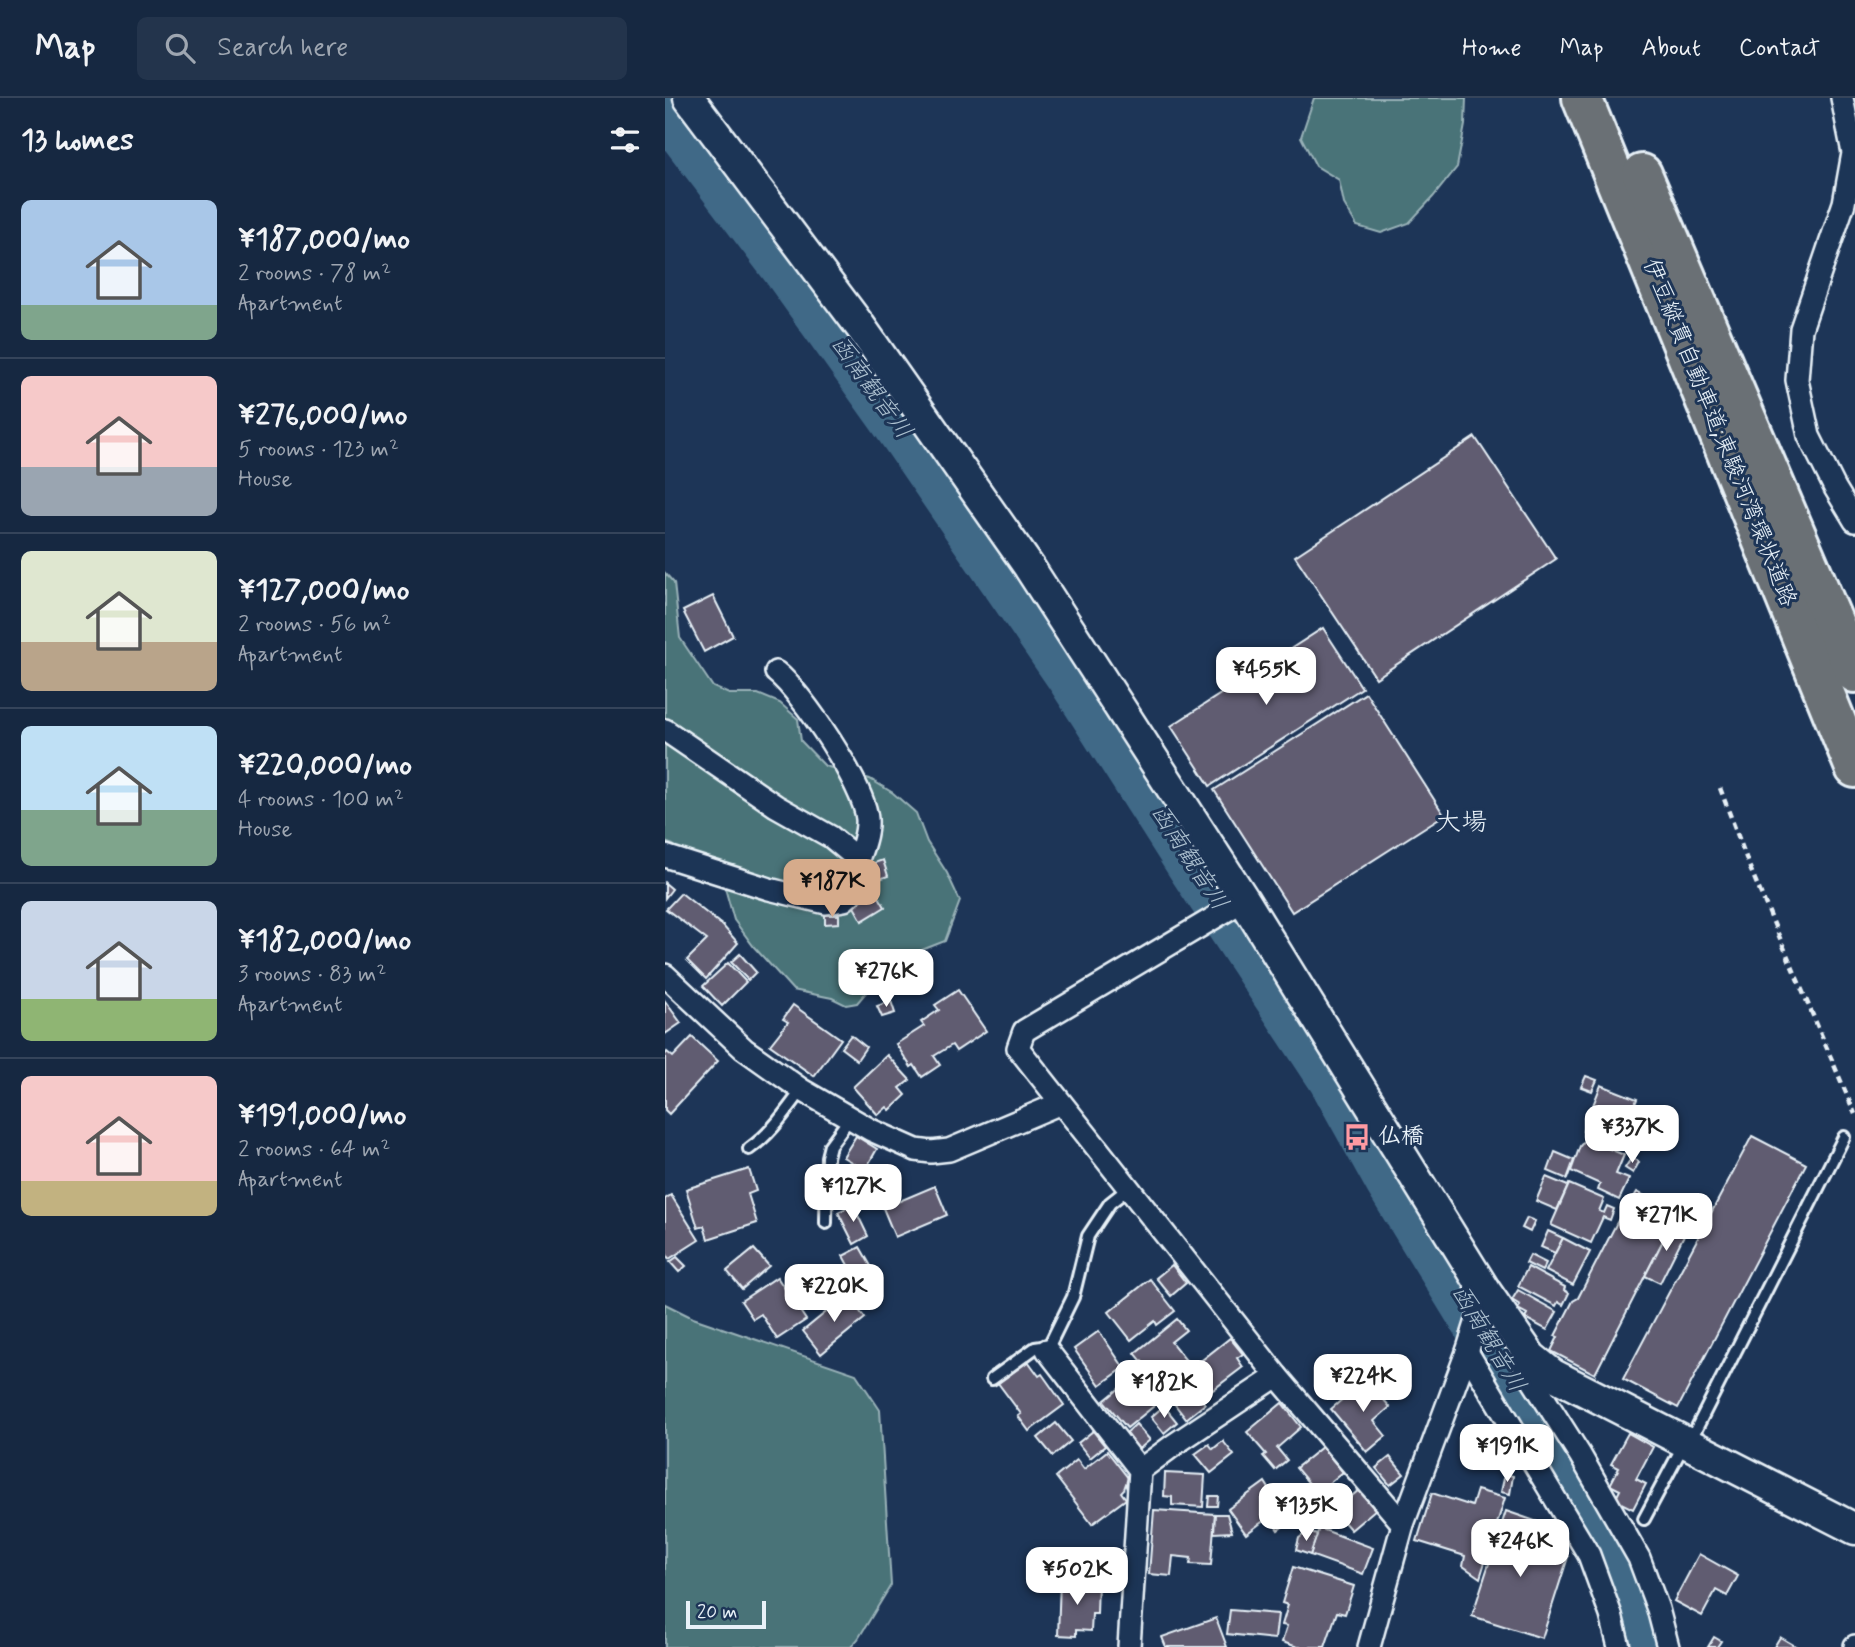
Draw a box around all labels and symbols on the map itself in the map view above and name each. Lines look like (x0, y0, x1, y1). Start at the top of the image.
street label: 伊豆縦貫自動車道;東駿河湾環状道路 (1635, 254, 1803, 612)
water label: 函南観音川 (823, 330, 919, 446)
pin: ¥455K (1217, 648, 1315, 707)
water label: 函南観音川 (1143, 799, 1235, 917)
district label: 大場 (1435, 806, 1487, 840)
pin: ¥187K (783, 860, 881, 919)
pin: ¥276K (837, 950, 935, 1009)
pin: ¥337K (1583, 1105, 1681, 1165)
bus stop icon: 仏橋 (1342, 1122, 1372, 1152)
place label: 仏橋 (1378, 1122, 1424, 1152)
pin: ¥127K (804, 1164, 902, 1224)
pin: ¥271K (1617, 1194, 1715, 1253)
pin: ¥220K (785, 1264, 883, 1324)
water label: 函南観音川 (1444, 1280, 1532, 1398)
pin: ¥224K (1314, 1354, 1412, 1414)
pin: ¥182K (1115, 1360, 1213, 1420)
pin: ¥191K (1458, 1424, 1556, 1484)
pin: ¥135K (1257, 1484, 1355, 1543)
pin: ¥246K (1471, 1520, 1569, 1579)
pin: ¥502K (1028, 1548, 1126, 1607)
scale bar (686, 1598, 767, 1630)

